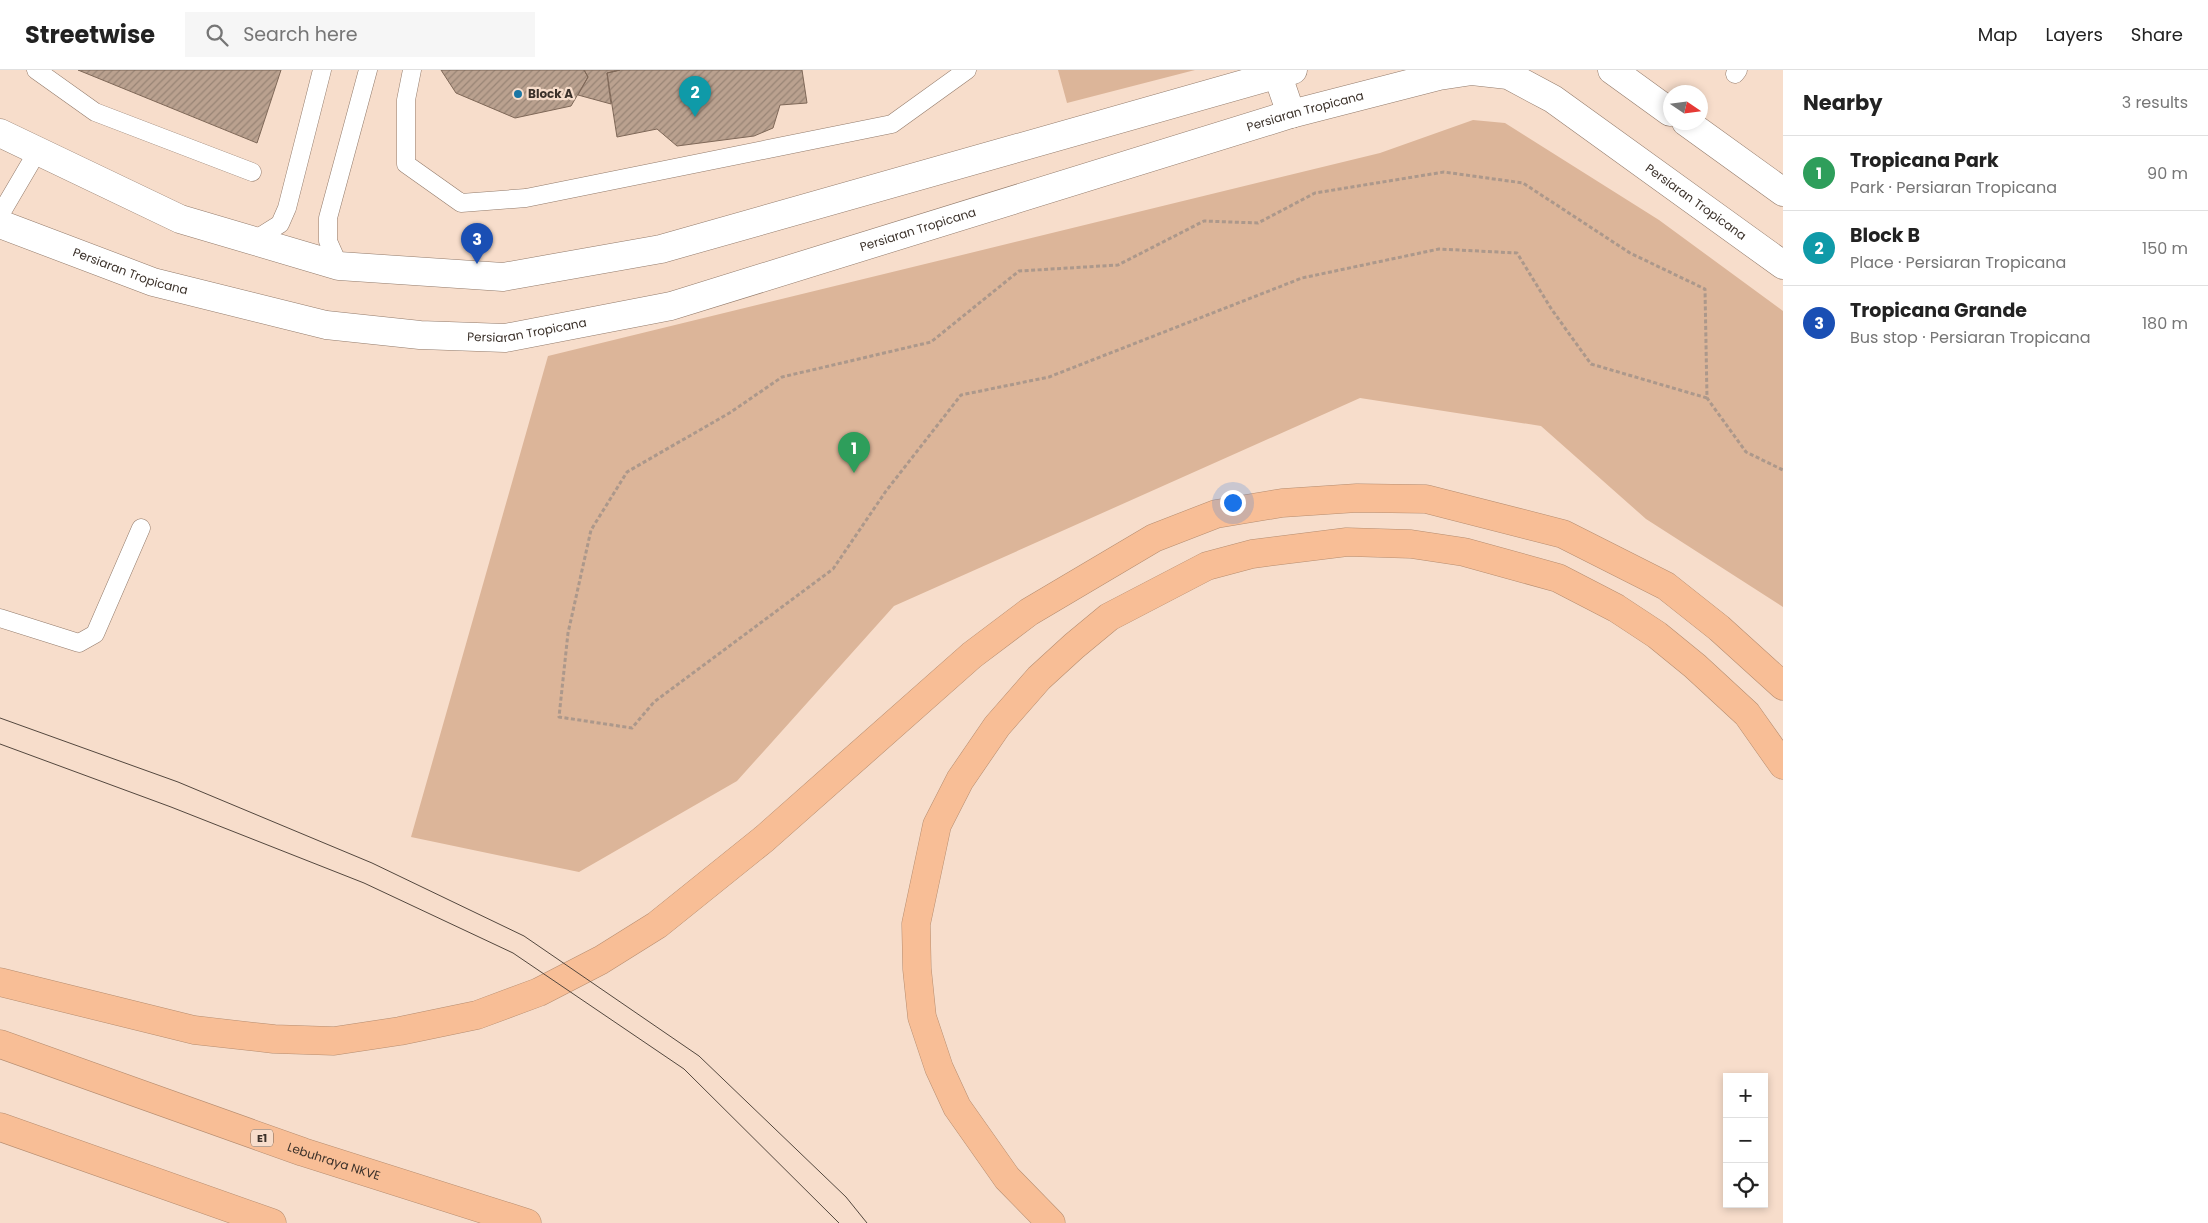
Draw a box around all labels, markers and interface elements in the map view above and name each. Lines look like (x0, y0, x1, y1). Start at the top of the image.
search box (185, 12, 535, 57)
text: Streetwise (25, 18, 155, 51)
icon: search (203, 21, 231, 49)
text: Search here (243, 21, 358, 48)
text: Map (1978, 22, 2018, 47)
text: Layers (2046, 22, 2103, 47)
text: Share (2131, 22, 2183, 47)
pin: 2 (679, 76, 711, 117)
place label: Block A (528, 85, 573, 102)
north arrow (1663, 85, 1708, 130)
street label: Persiaran Tropicana (1244, 87, 1365, 135)
marker: Block A (512, 88, 524, 100)
text: Nearby (1803, 88, 1883, 117)
text: 3 results (2122, 91, 2188, 114)
text: Tropicana Park (1850, 147, 1999, 174)
street label: Persiaran Tropicana (1642, 159, 1750, 244)
text: 1 (1816, 162, 1822, 185)
text: 90 m (2147, 162, 2188, 185)
text: Park · Persiaran Tropicana (1850, 176, 2057, 199)
street label: Persiaran Tropicana (858, 203, 978, 255)
text: Block B (1850, 222, 1920, 249)
pin: 3 (461, 223, 493, 264)
text: 2 (1814, 237, 1824, 260)
text: 150 m (2142, 237, 2188, 260)
street label: Persiaran Tropicana (71, 243, 190, 298)
text: Place · Persiaran Tropicana (1850, 251, 2066, 274)
text: Tropicana Grande (1850, 297, 2027, 324)
text: 3 (1814, 312, 1824, 335)
text: 180 m (2142, 312, 2188, 335)
street label: Persiaran Tropicana (467, 313, 588, 346)
text: Bus stop · Persiaran Tropicana (1850, 326, 2091, 349)
pin: 1 (838, 432, 870, 473)
your location (1220, 490, 1246, 516)
map controls (1723, 1073, 1768, 1208)
button: + (1723, 1073, 1768, 1118)
button: − (1723, 1118, 1768, 1163)
road number: E1 (251, 1130, 273, 1146)
street label: Lebuhraya NKVE (285, 1138, 383, 1184)
button: locate (1723, 1163, 1768, 1208)

